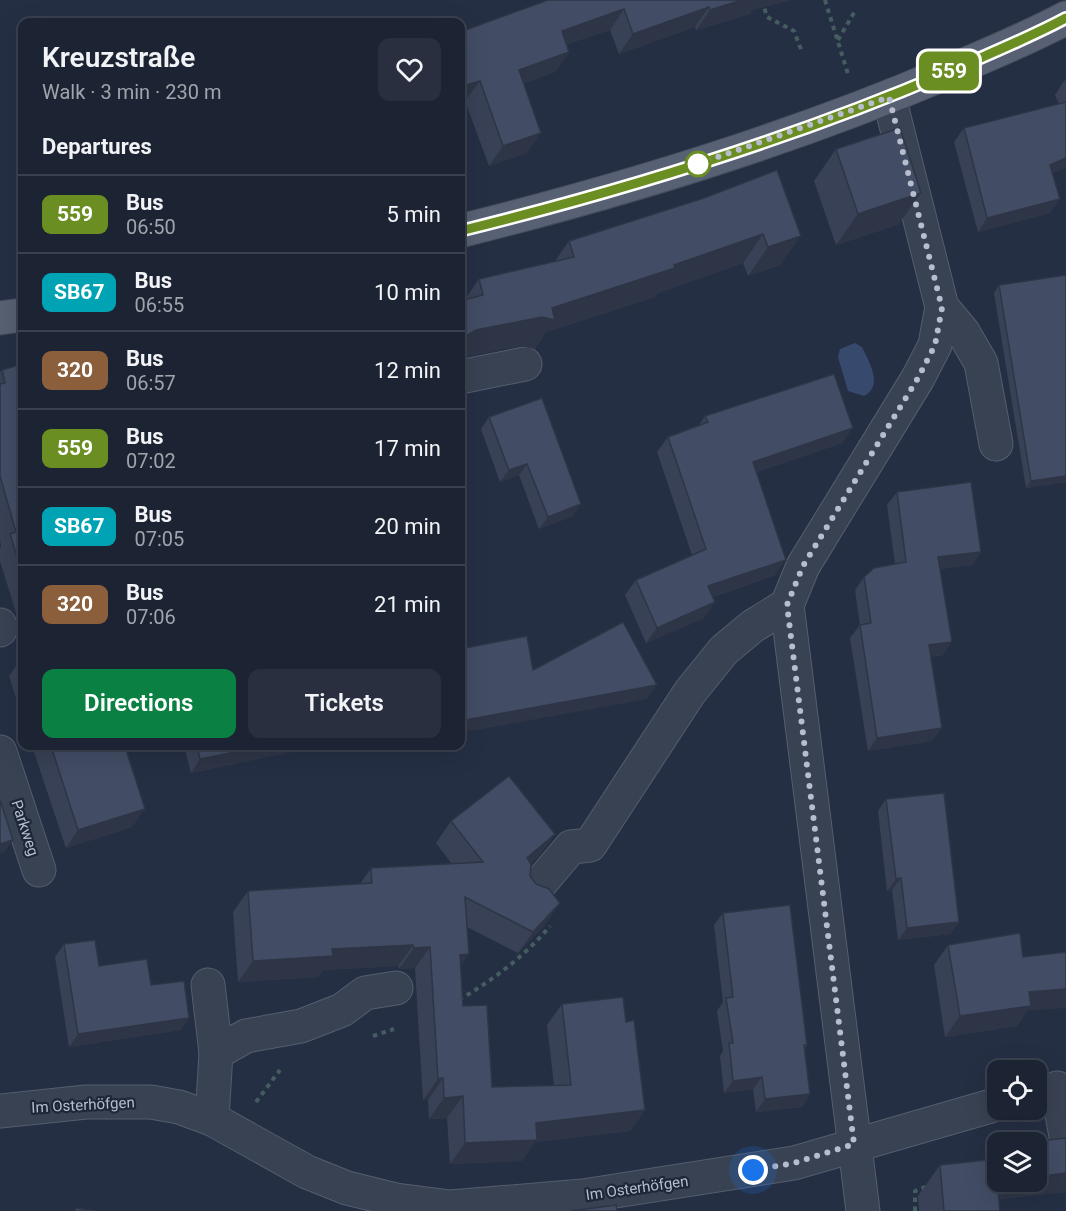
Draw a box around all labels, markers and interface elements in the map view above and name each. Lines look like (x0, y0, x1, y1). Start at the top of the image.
button: heart (378, 38, 441, 101)
text: Kreuzstraße (42, 41, 195, 74)
line badge: 559 (914, 52, 984, 90)
text: 559 (931, 59, 967, 83)
text: Walk · 3 min · 230 m (42, 80, 221, 104)
text: Departures (42, 134, 152, 159)
unlabelled marker (685, 151, 711, 177)
text: Bus (126, 190, 164, 215)
text: 559 (57, 202, 93, 226)
text: 5 min (386, 202, 441, 227)
text: 06:50 (126, 215, 176, 239)
text: Bus (134, 268, 172, 293)
text: SB67 (54, 280, 104, 304)
text: 10 min (374, 280, 441, 305)
text: 06:55 (134, 293, 184, 317)
text: Bus (126, 346, 164, 371)
text: 320 (57, 358, 93, 382)
text: 12 min (374, 358, 441, 383)
text: 06:57 (126, 371, 176, 395)
text: Bus (126, 424, 164, 449)
text: 559 (57, 436, 93, 460)
text: 17 min (374, 436, 441, 461)
text: 07:02 (126, 449, 176, 473)
text: Bus (134, 502, 172, 527)
text: SB67 (54, 514, 104, 538)
text: 20 min (374, 514, 441, 539)
text: 07:05 (134, 527, 184, 551)
text: Bus (126, 580, 164, 605)
text: 320 (57, 592, 93, 616)
text: 21 min (374, 592, 441, 617)
text: 07:06 (126, 605, 176, 629)
button: Directions (42, 669, 236, 738)
button: Tickets (248, 669, 441, 738)
street label: Parkweg (7, 798, 43, 858)
map controls (987, 1060, 1047, 1192)
button: locate (987, 1060, 1047, 1120)
street label: Im Osterhöfgen (31, 1093, 135, 1117)
button: layers (987, 1132, 1047, 1192)
your location (738, 1155, 768, 1185)
street label: Im Osterhöfgen (585, 1172, 689, 1204)

